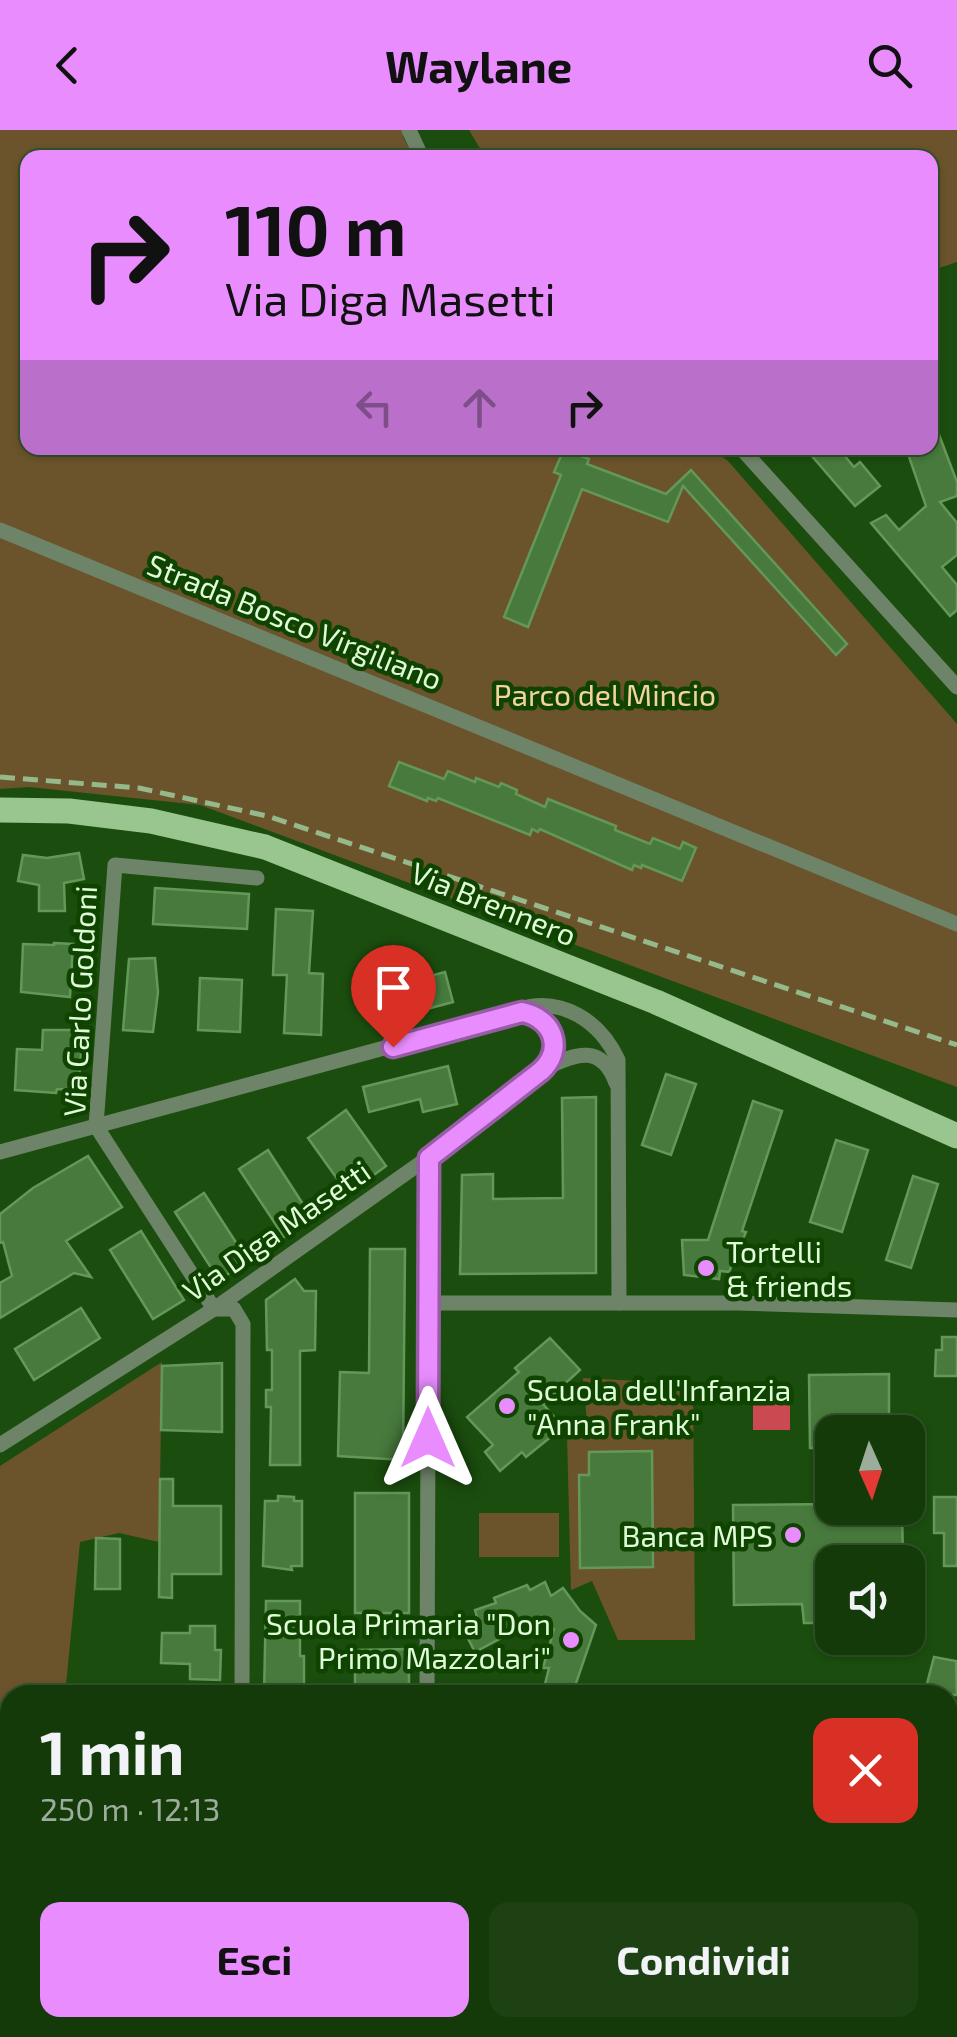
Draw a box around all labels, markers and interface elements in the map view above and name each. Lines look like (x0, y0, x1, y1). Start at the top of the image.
icon: back (40, 38, 95, 93)
text: Waylane (385, 38, 572, 92)
icon: search (862, 38, 917, 93)
text: 110 m (225, 186, 406, 270)
icon: right (60, 190, 190, 320)
text: Via Diga Masetti (225, 271, 556, 325)
icon: left (347, 380, 402, 435)
icon: ahead (452, 380, 507, 435)
icon: right (557, 380, 612, 435)
street label: Strada Bosco Virgiliano (143, 545, 447, 697)
park label: Parco del Mincio (494, 676, 716, 712)
street label: Via Brennero (406, 854, 582, 952)
street label: Via Carlo Goldoni (55, 885, 103, 1117)
pin (351, 945, 436, 1048)
icon: arrive (366, 960, 421, 1015)
street label: Via Diga Masetti (175, 1152, 377, 1308)
place label: Tortelli & friends (726, 1233, 852, 1303)
marker: Tortelli & friends (695, 1257, 717, 1279)
place label: Scuola dell'Infanzia "Anna Frank" (527, 1371, 791, 1441)
position arrow (376, 1386, 480, 1490)
marker: Scuola dell'Infanzia "Anna Frank" (496, 1395, 518, 1417)
north arrow (815, 1415, 925, 1525)
map controls (815, 1415, 925, 1655)
place label: Banca MPS (622, 1517, 773, 1553)
marker: Banca MPS (782, 1524, 804, 1546)
button: sound (815, 1545, 925, 1655)
place label: Scuola Primaria "Don Primo Mazzolari" (266, 1605, 551, 1675)
marker: Scuola Primaria "Don Primo Mazzolari" (560, 1629, 582, 1651)
text: 1 min (40, 1715, 184, 1787)
button: close (813, 1718, 918, 1823)
text: 250 m · 12:13 (40, 1789, 220, 1827)
button: Esci (40, 1902, 469, 2017)
button: Condividi (489, 1902, 918, 2017)

